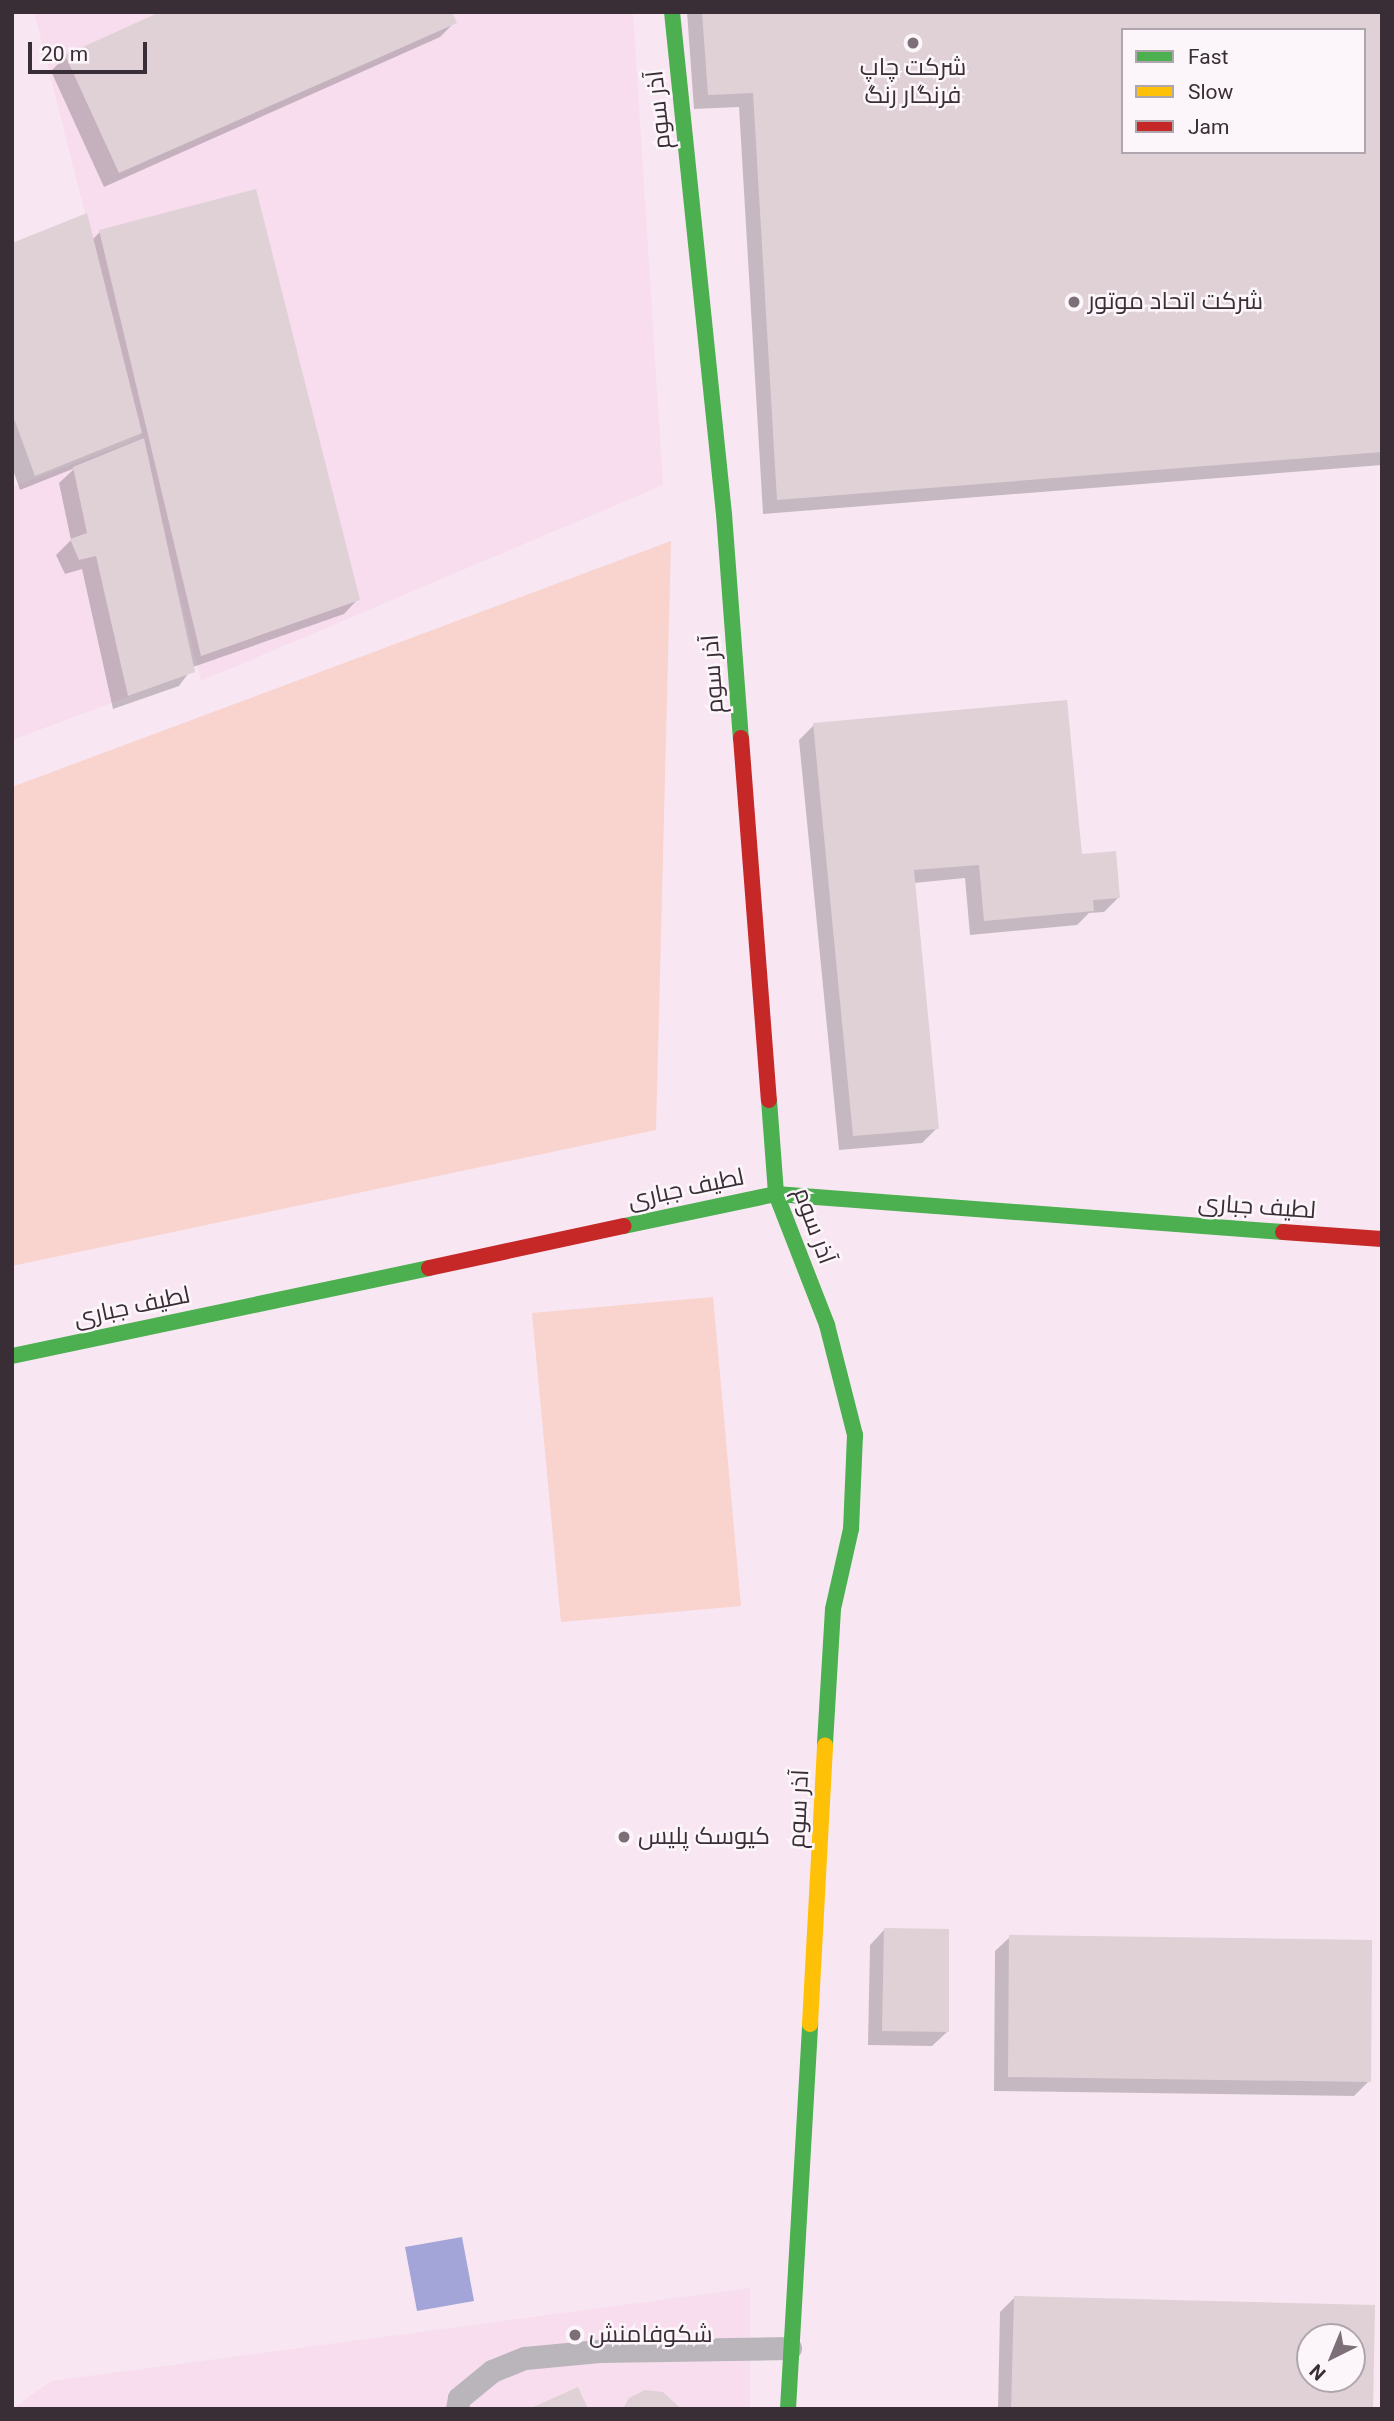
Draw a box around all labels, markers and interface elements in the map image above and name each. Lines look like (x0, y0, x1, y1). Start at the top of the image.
scale bar (32, 28, 150, 72)
legend (1121, 28, 1366, 154)
marker: شرکت چاپ فرنگار رنگ (905, 35, 921, 51)
text: 20 m (41, 42, 88, 66)
text: Fast (1188, 45, 1228, 69)
place label: شرکت چاپ فرنگار رنگ (860, 54, 966, 110)
street label: آذر سوم (641, 69, 677, 151)
text: Slow (1188, 80, 1233, 104)
text: Jam (1188, 115, 1229, 139)
place label: شرکت اتحاد موتور (1088, 288, 1263, 316)
marker: شرکت اتحاد موتور (1066, 294, 1082, 310)
street label: آذر سوم (696, 634, 730, 714)
street label: لطیف جباری (625, 1163, 747, 1215)
street label: آذر سوم (787, 1184, 841, 1268)
street label: لطیف جباری (1197, 1189, 1317, 1225)
street label: لطیف جباری (71, 1281, 193, 1333)
street label: آذر سوم (783, 1769, 815, 1849)
place label: کیوسک پلیس (638, 1823, 770, 1851)
marker: کیوسک پلیس (616, 1829, 632, 1845)
place label: شکوفامنش (589, 2321, 713, 2349)
north arrow (1296, 2323, 1366, 2393)
marker: شکوفامنش (567, 2327, 583, 2343)
text: N (1305, 2359, 1330, 2385)

